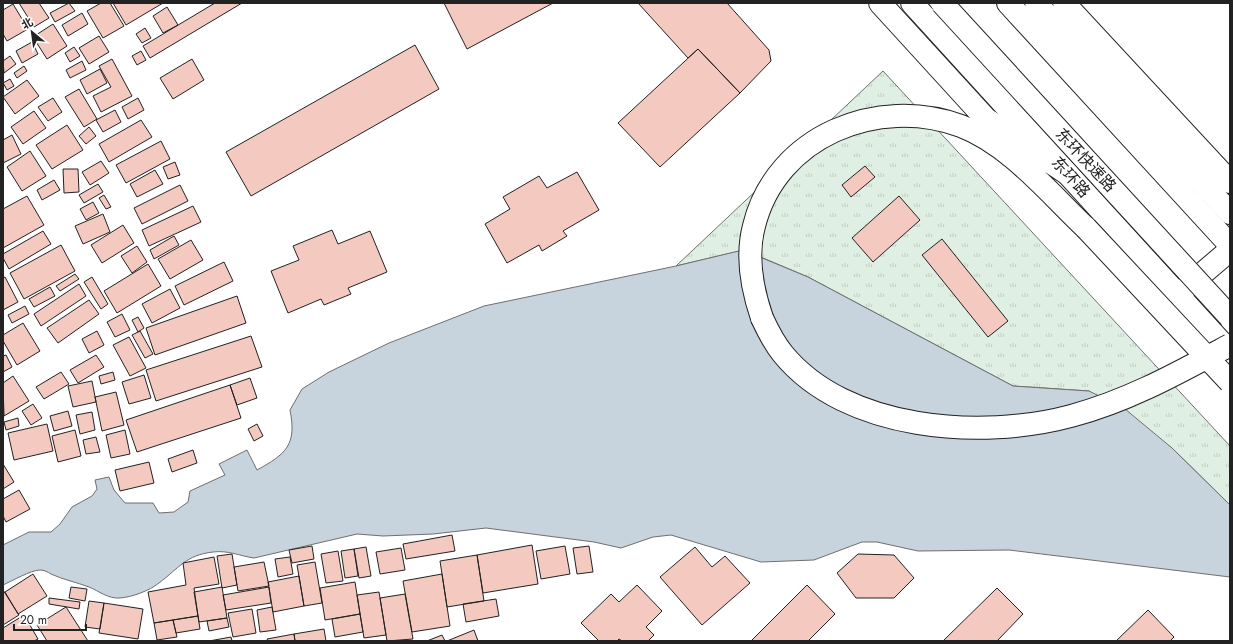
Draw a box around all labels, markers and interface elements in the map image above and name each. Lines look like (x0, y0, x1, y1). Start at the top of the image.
north arrow (12, 12, 52, 52)
text: 北 (18, 14, 36, 33)
street label: 东环快速路 (1050, 123, 1122, 197)
street label: 东环路 (1046, 151, 1096, 203)
scale bar (14, 606, 86, 632)
text: 20 m (20, 611, 47, 629)

